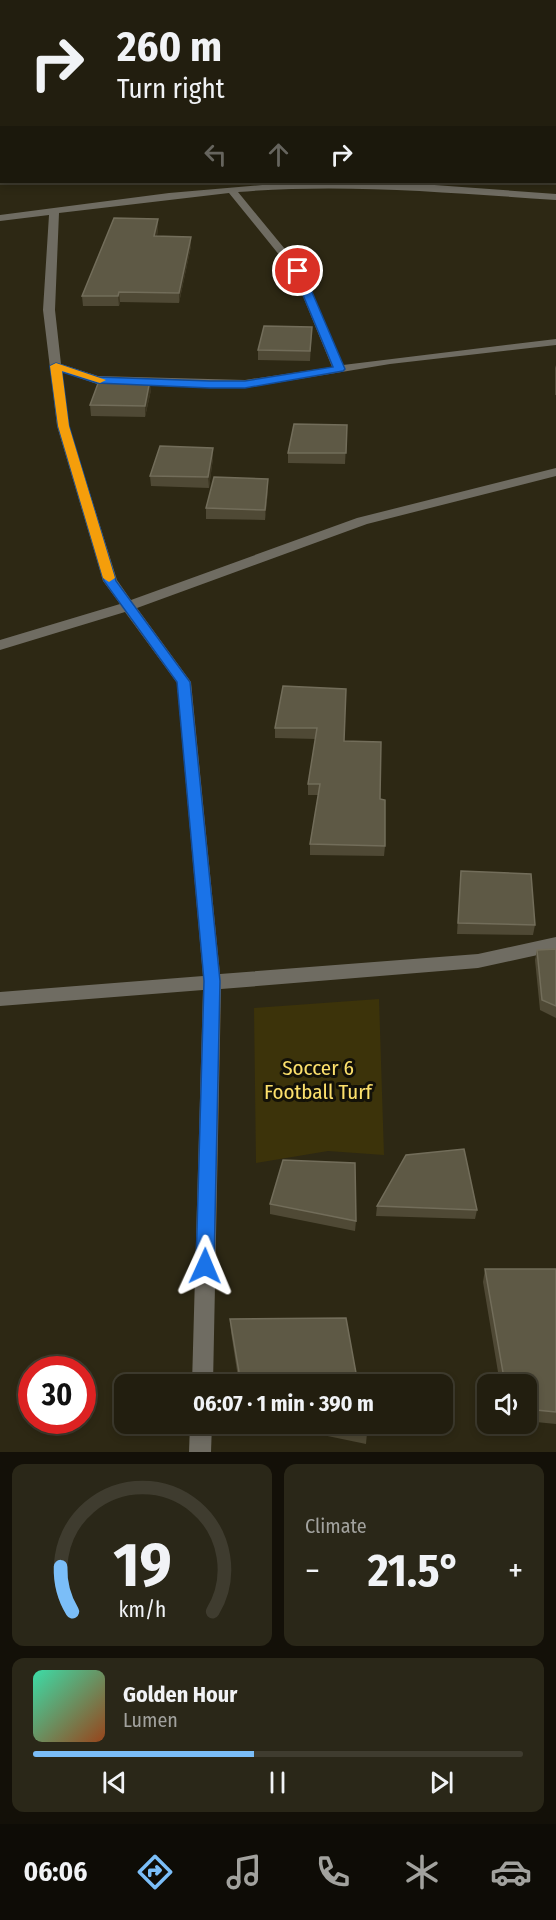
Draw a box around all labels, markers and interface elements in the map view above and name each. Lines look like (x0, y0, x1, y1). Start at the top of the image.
text: 260 m (117, 22, 222, 72)
icon: right (18, 24, 96, 102)
text: Turn right (117, 73, 225, 105)
icon: left (199, 138, 232, 171)
icon: ahead (262, 138, 295, 171)
icon: right (325, 138, 358, 171)
pin (272, 245, 323, 296)
icon: arrive (281, 254, 314, 287)
park label: Soccer 6 Football Turf (264, 1055, 374, 1105)
position arrow (173, 1234, 237, 1298)
speed limit sign: 30 (18, 1356, 96, 1434)
map controls (477, 1374, 537, 1434)
button: sound (477, 1374, 537, 1434)
text: 06:07 · 1 min · 390 m (193, 1390, 374, 1417)
text: Climate (305, 1514, 367, 1538)
text: 19 (113, 1528, 171, 1603)
text: 21.5° (368, 1544, 460, 1598)
text: − (305, 1551, 320, 1591)
text: + (508, 1551, 523, 1591)
text: km/h (118, 1597, 166, 1623)
text: Golden Hour (123, 1681, 237, 1708)
text: Lumen (123, 1708, 178, 1732)
icon: previous (98, 1766, 131, 1799)
icon: pause (261, 1766, 294, 1799)
icon: next (425, 1766, 458, 1799)
icon: directions (134, 1851, 176, 1893)
icon: music (223, 1851, 265, 1893)
icon: phone (312, 1851, 354, 1893)
icon: climate (401, 1851, 443, 1893)
icon: car (490, 1851, 532, 1893)
text: 06:06 (24, 1856, 87, 1888)

